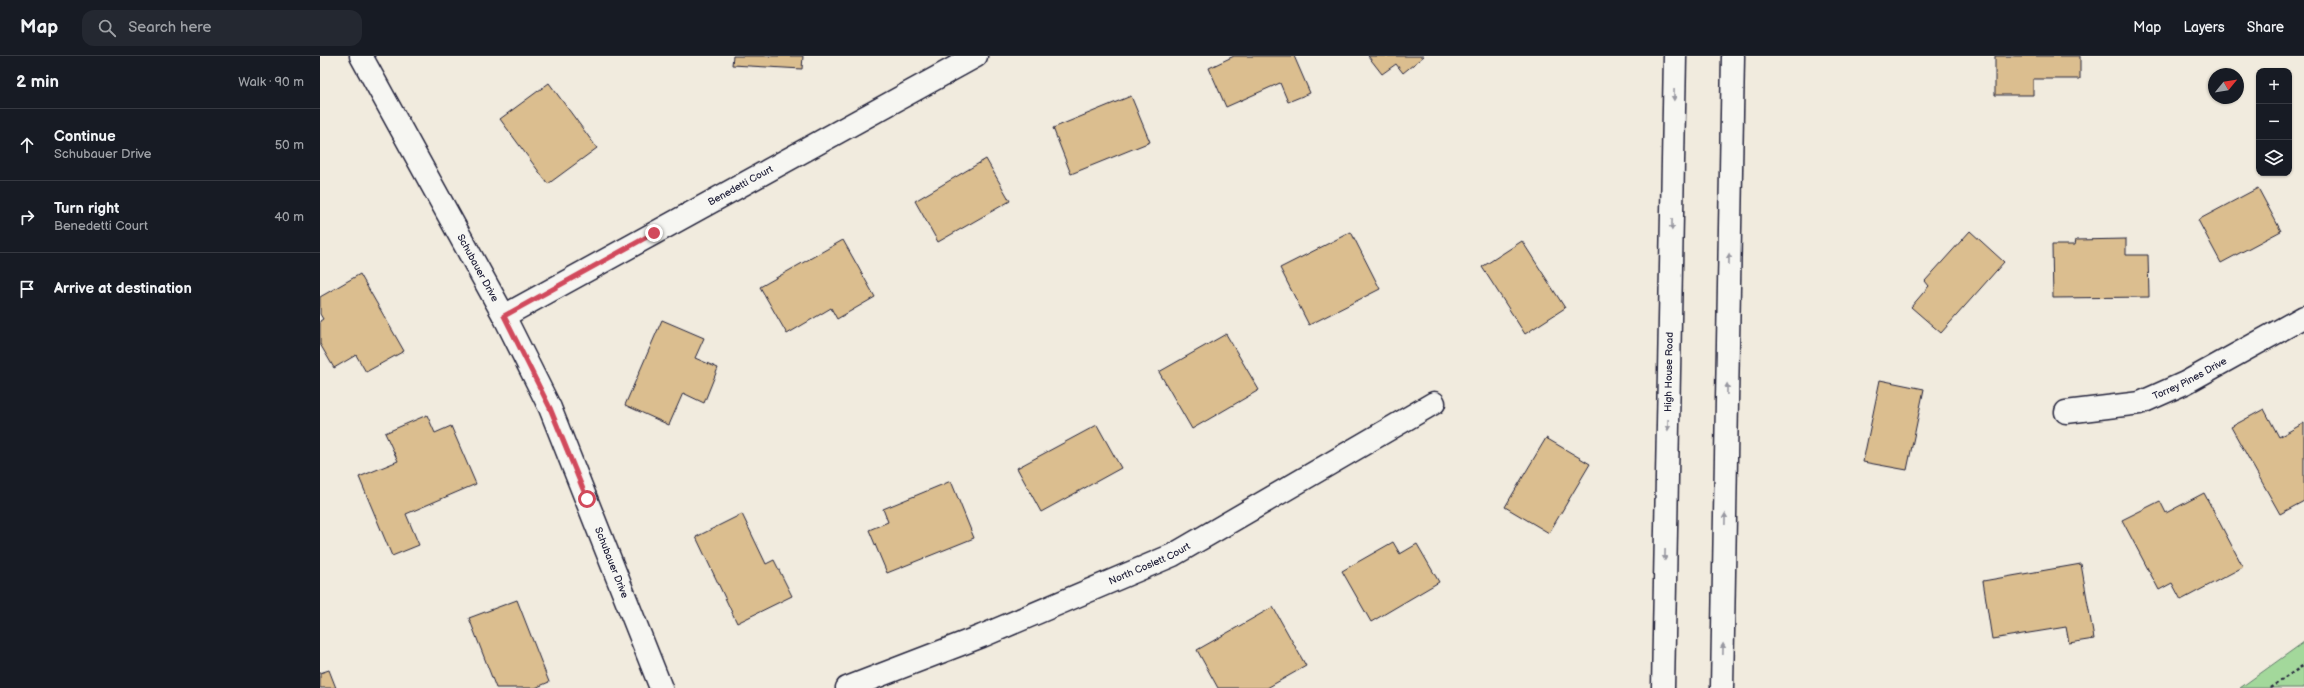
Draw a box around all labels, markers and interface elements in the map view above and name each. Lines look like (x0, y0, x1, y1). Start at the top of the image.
search box (82, 10, 362, 46)
text: Map (20, 16, 58, 39)
icon: search (96, 17, 118, 39)
text: Search here (128, 18, 211, 37)
text: Map (2133, 19, 2161, 36)
text: Layers (2183, 19, 2225, 36)
text: Share (2247, 19, 2284, 36)
north arrow (2208, 68, 2244, 104)
map controls (2256, 68, 2292, 176)
button: + (2256, 68, 2292, 104)
text: 2 min (16, 72, 59, 92)
text: Walk · 90 m (238, 74, 304, 90)
one-way arrow (1671, 89, 1678, 101)
button: − (2256, 104, 2292, 140)
text: Continue (54, 127, 116, 146)
icon: ahead (16, 134, 38, 156)
text: 50 m (275, 137, 304, 153)
button: layers (2256, 140, 2292, 176)
text: Schubauer Drive (54, 146, 152, 162)
street label: Benedetti Court (706, 163, 775, 208)
text: Turn right (54, 199, 119, 218)
icon: right (16, 206, 38, 228)
text: 40 m (274, 209, 304, 225)
text: Benedetti Court (54, 218, 148, 234)
one-way arrow (1669, 219, 1675, 232)
route end (645, 224, 663, 242)
street label: Schubauer Drive (454, 232, 501, 304)
one-way arrow (1726, 253, 1733, 265)
icon: arrive (16, 278, 38, 300)
text: Arrive at destination (54, 279, 192, 298)
street label: High House Road (1662, 332, 1676, 412)
street label: Torrey Pines Drive (2151, 355, 2229, 403)
one-way arrow (1724, 382, 1730, 395)
one-way arrow (1665, 419, 1671, 432)
route start (578, 490, 596, 508)
one-way arrow (1722, 512, 1728, 525)
street label: Schubauer Drive (592, 526, 631, 600)
street label: North Coslett Court (1107, 540, 1192, 588)
one-way arrow (1662, 549, 1668, 562)
one-way arrow (1720, 642, 1726, 655)

